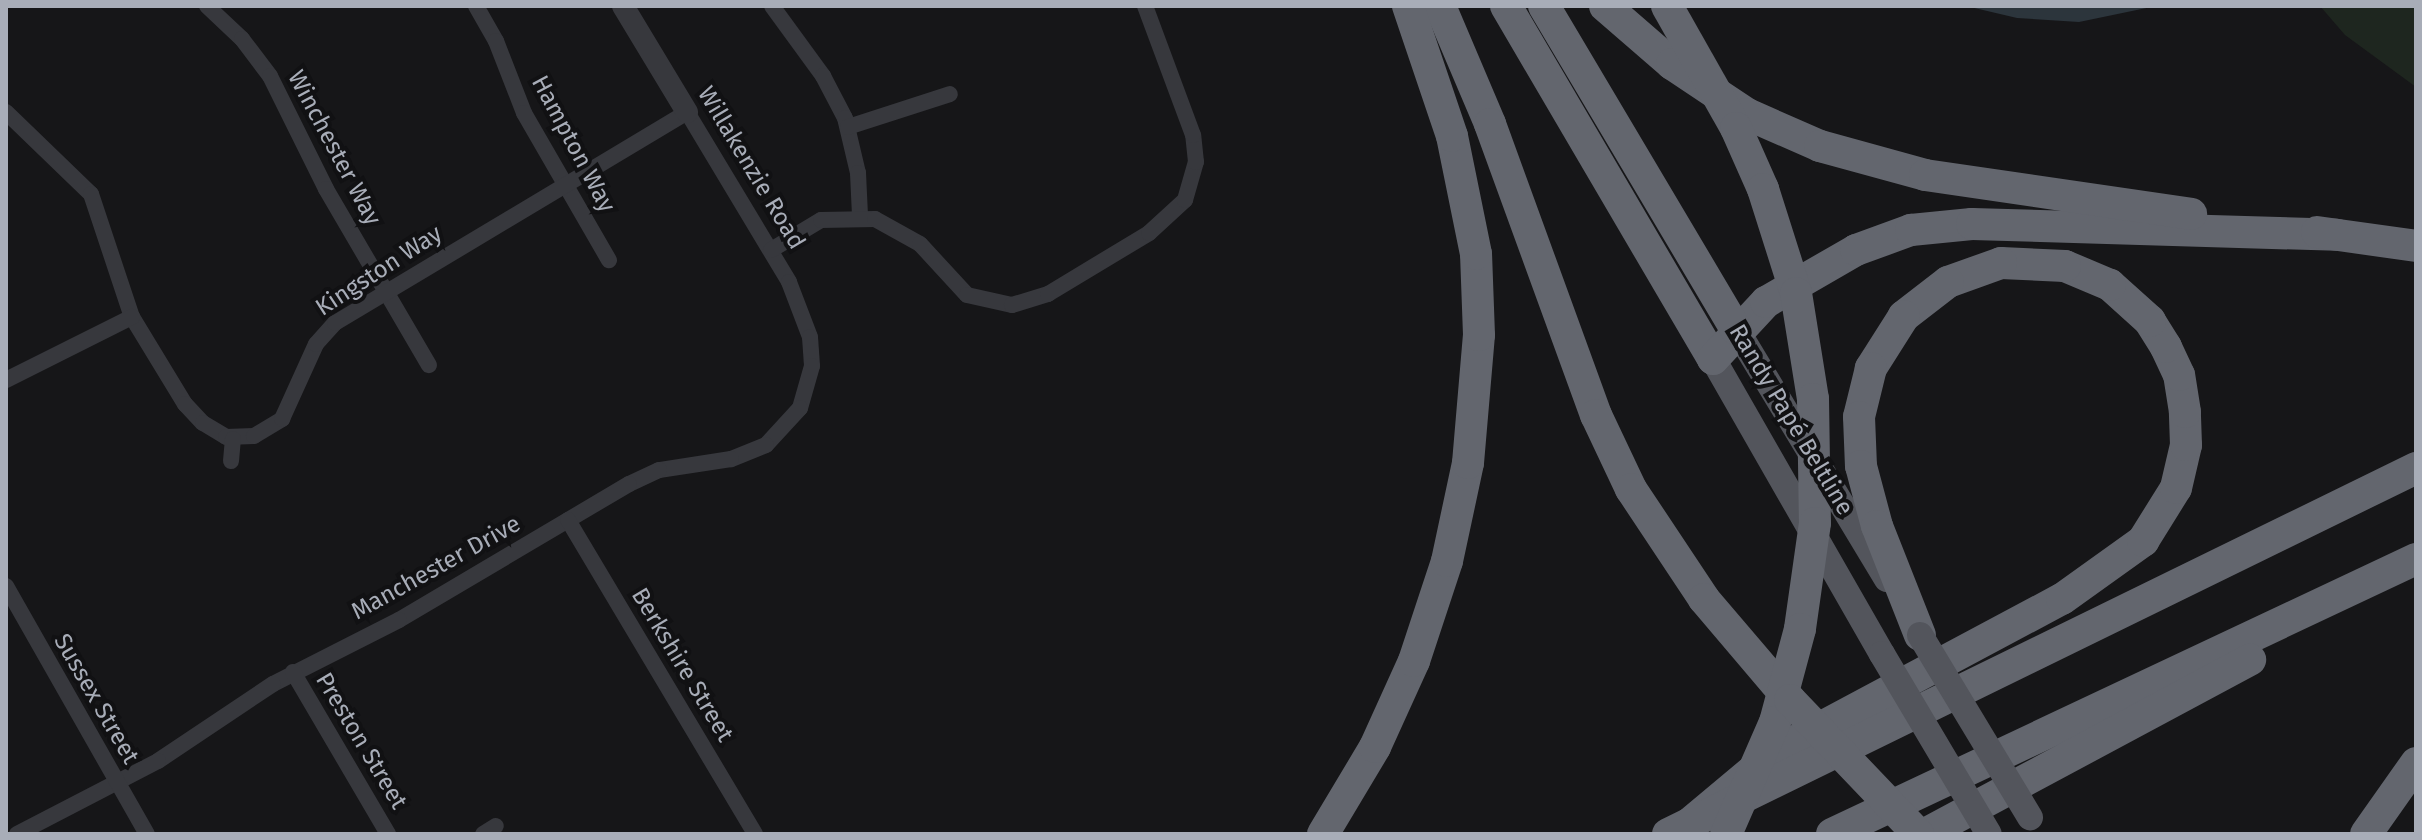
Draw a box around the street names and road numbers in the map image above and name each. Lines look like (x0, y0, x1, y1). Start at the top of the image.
street label: Winchester Way (281, 66, 387, 230)
street label: Hampton Way (525, 71, 621, 217)
street label: Willakenzie Road (691, 81, 811, 255)
street label: Kingston Way (310, 219, 448, 323)
street label: Randy Papé Beltline (1723, 319, 1859, 521)
street label: Manchester Drive (346, 510, 526, 626)
street label: Berkshire Street (625, 583, 739, 747)
street label: Sussex Street (47, 629, 145, 769)
street label: Preston Street (309, 668, 413, 814)

